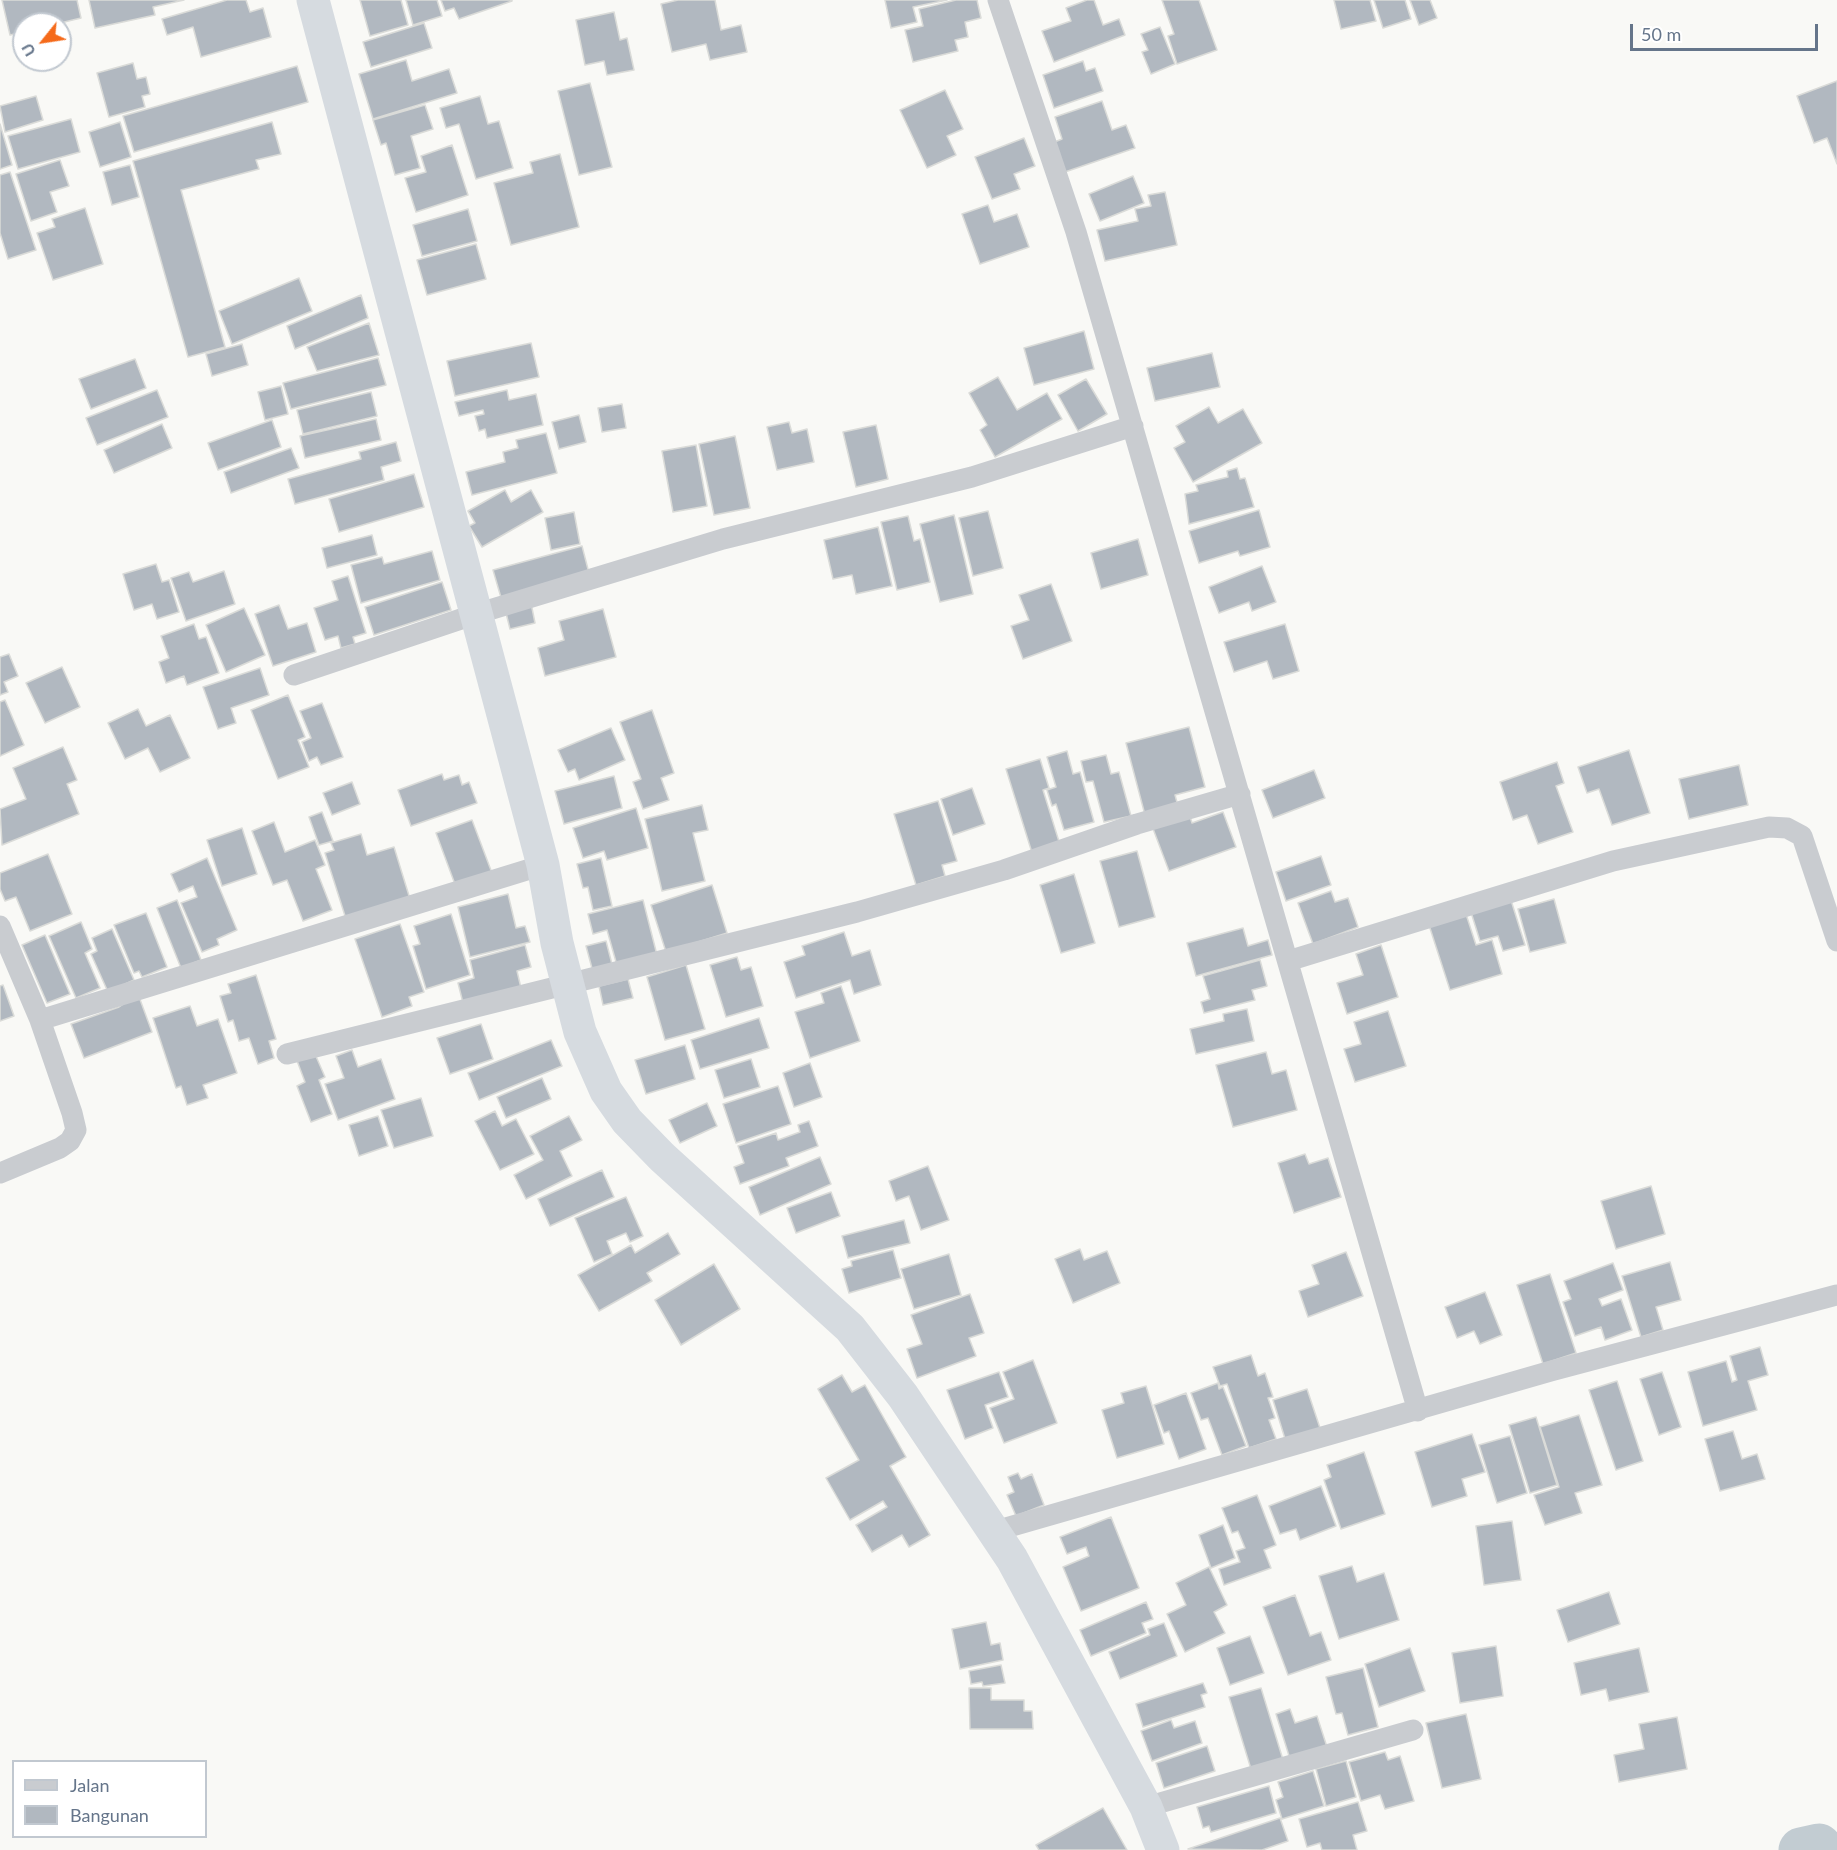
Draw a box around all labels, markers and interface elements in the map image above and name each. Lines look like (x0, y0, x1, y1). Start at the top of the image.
north arrow (12, 12, 72, 72)
scale bar (1633, 12, 1820, 50)
text: 50 m (1641, 23, 1681, 45)
text: U (17, 40, 39, 60)
legend (12, 1760, 207, 1838)
text: Jalan (70, 1774, 109, 1796)
text: Bangunan (70, 1804, 149, 1826)

